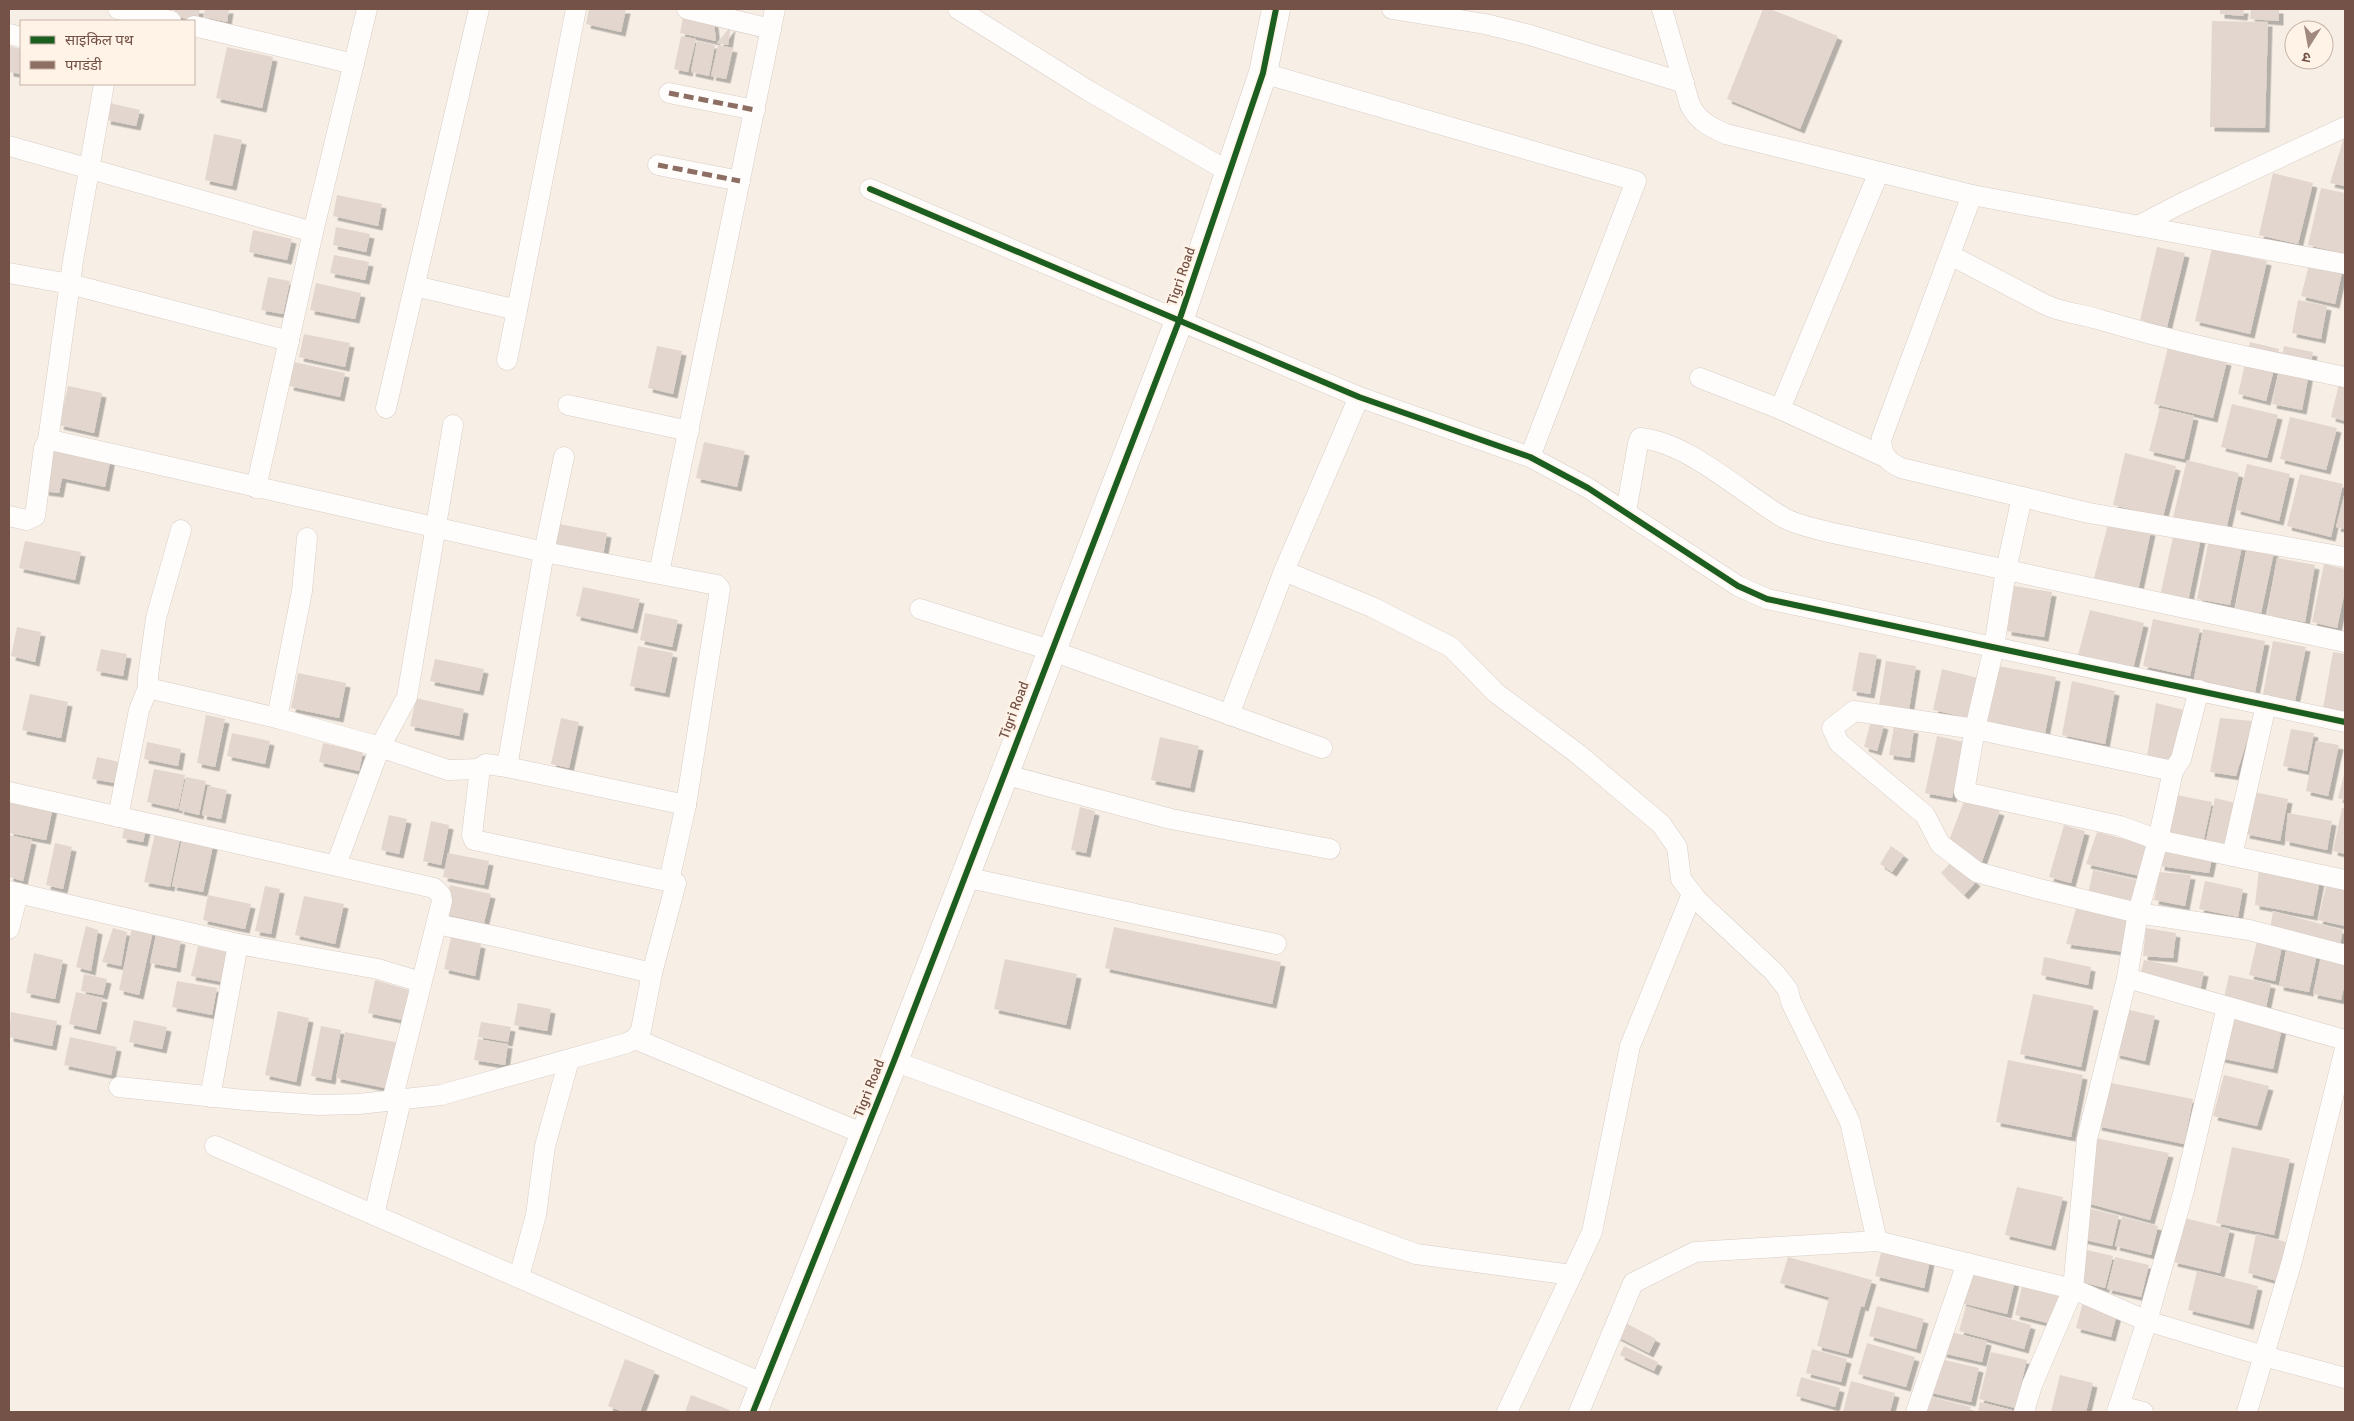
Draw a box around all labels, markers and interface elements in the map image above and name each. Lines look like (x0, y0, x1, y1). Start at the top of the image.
legend (20, 20, 195, 85)
north arrow (2284, 20, 2334, 70)
text: साइकिल पथ (65, 31, 134, 49)
text: उ (2300, 48, 2312, 66)
text: पगडंडी (65, 56, 103, 74)
street label: Tigri Road (1163, 245, 1199, 307)
street label: Tigri Road (995, 679, 1033, 741)
street label: Tigri Road (850, 1057, 888, 1119)

